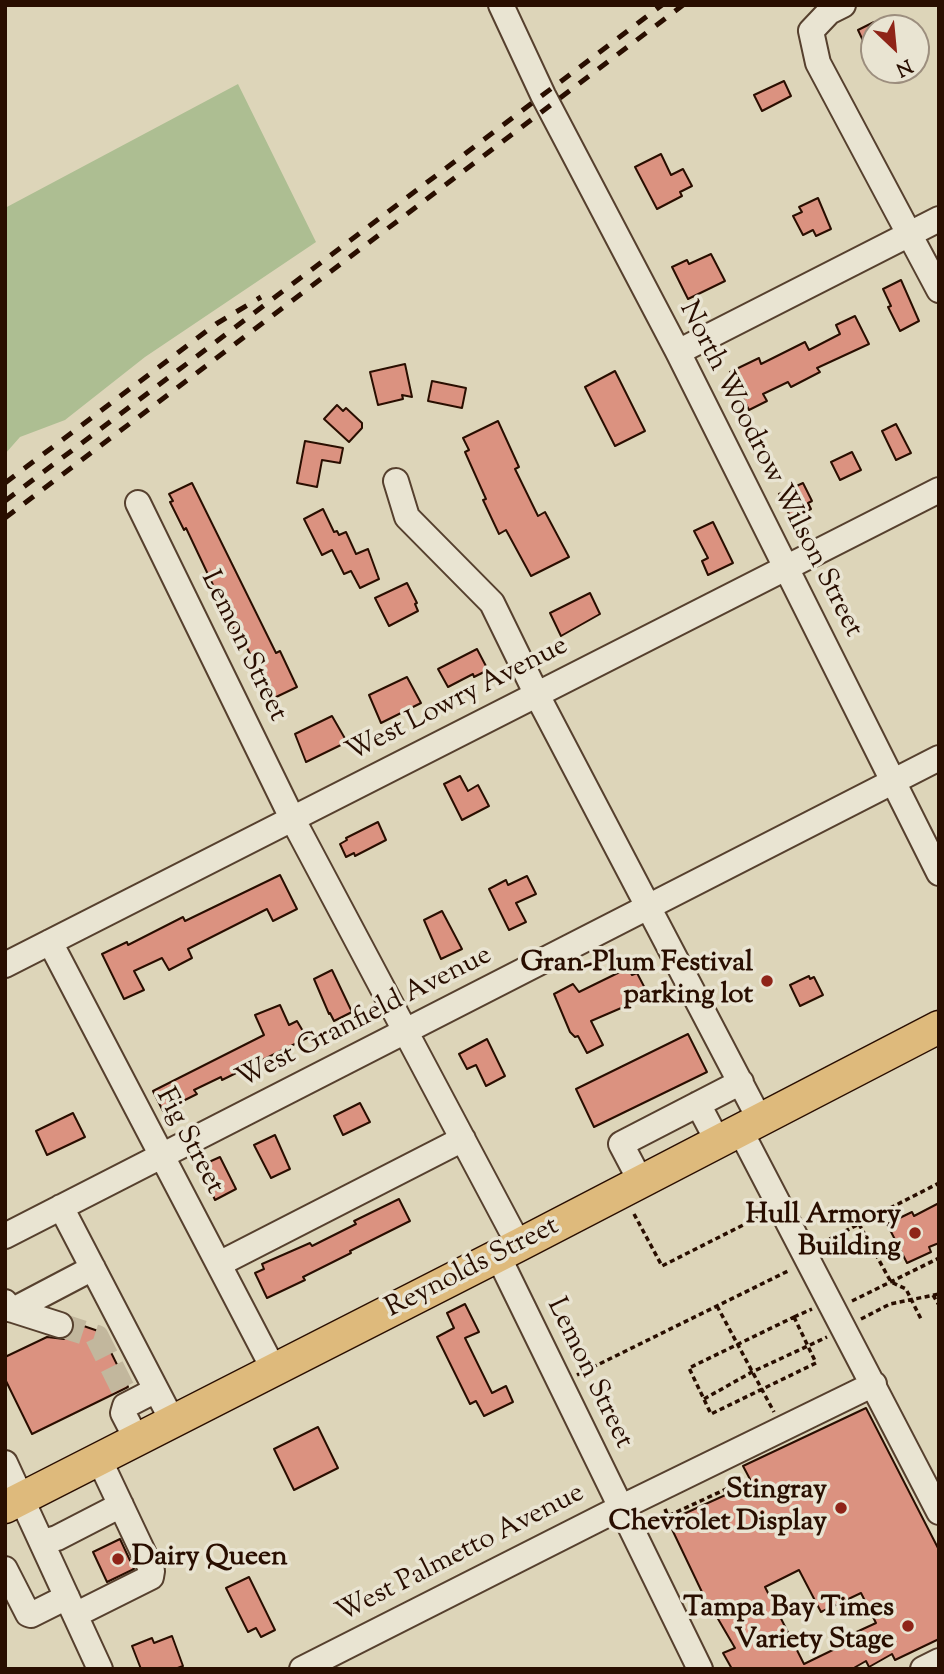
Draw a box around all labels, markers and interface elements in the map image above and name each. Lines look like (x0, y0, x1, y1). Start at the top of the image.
north arrow (860, 14, 930, 84)
text: N (891, 51, 916, 82)
street label: North Woodrow Wilson Street (669, 296, 869, 644)
street label: Lemon Street (191, 566, 293, 728)
street label: West Lowry Avenue (342, 631, 574, 771)
street label: West Granfield Avenue (232, 940, 498, 1098)
place label: Gran-Plum Festival parking lot (520, 948, 753, 1014)
marker: Gran-Plum Festival parking lot (759, 973, 775, 989)
street label: Fig Street (146, 1083, 230, 1201)
place label: Hull Armory Building (746, 1200, 901, 1266)
street label: Reynolds Street (381, 1211, 565, 1327)
marker: Hull Armory Building (907, 1225, 923, 1241)
street label: Lemon Street (537, 1293, 639, 1455)
place label: Stingray Chevrolet Display (609, 1475, 827, 1541)
street label: West Palmetto Avenue (331, 1478, 591, 1632)
marker: Stingray Chevrolet Display (833, 1500, 849, 1516)
place label: Dairy Queen (132, 1542, 288, 1576)
marker: Dairy Queen (110, 1551, 126, 1567)
place label: Tampa Bay Times Variety Stage (683, 1593, 894, 1659)
marker: Tampa Bay Times Variety Stage (900, 1618, 916, 1634)

